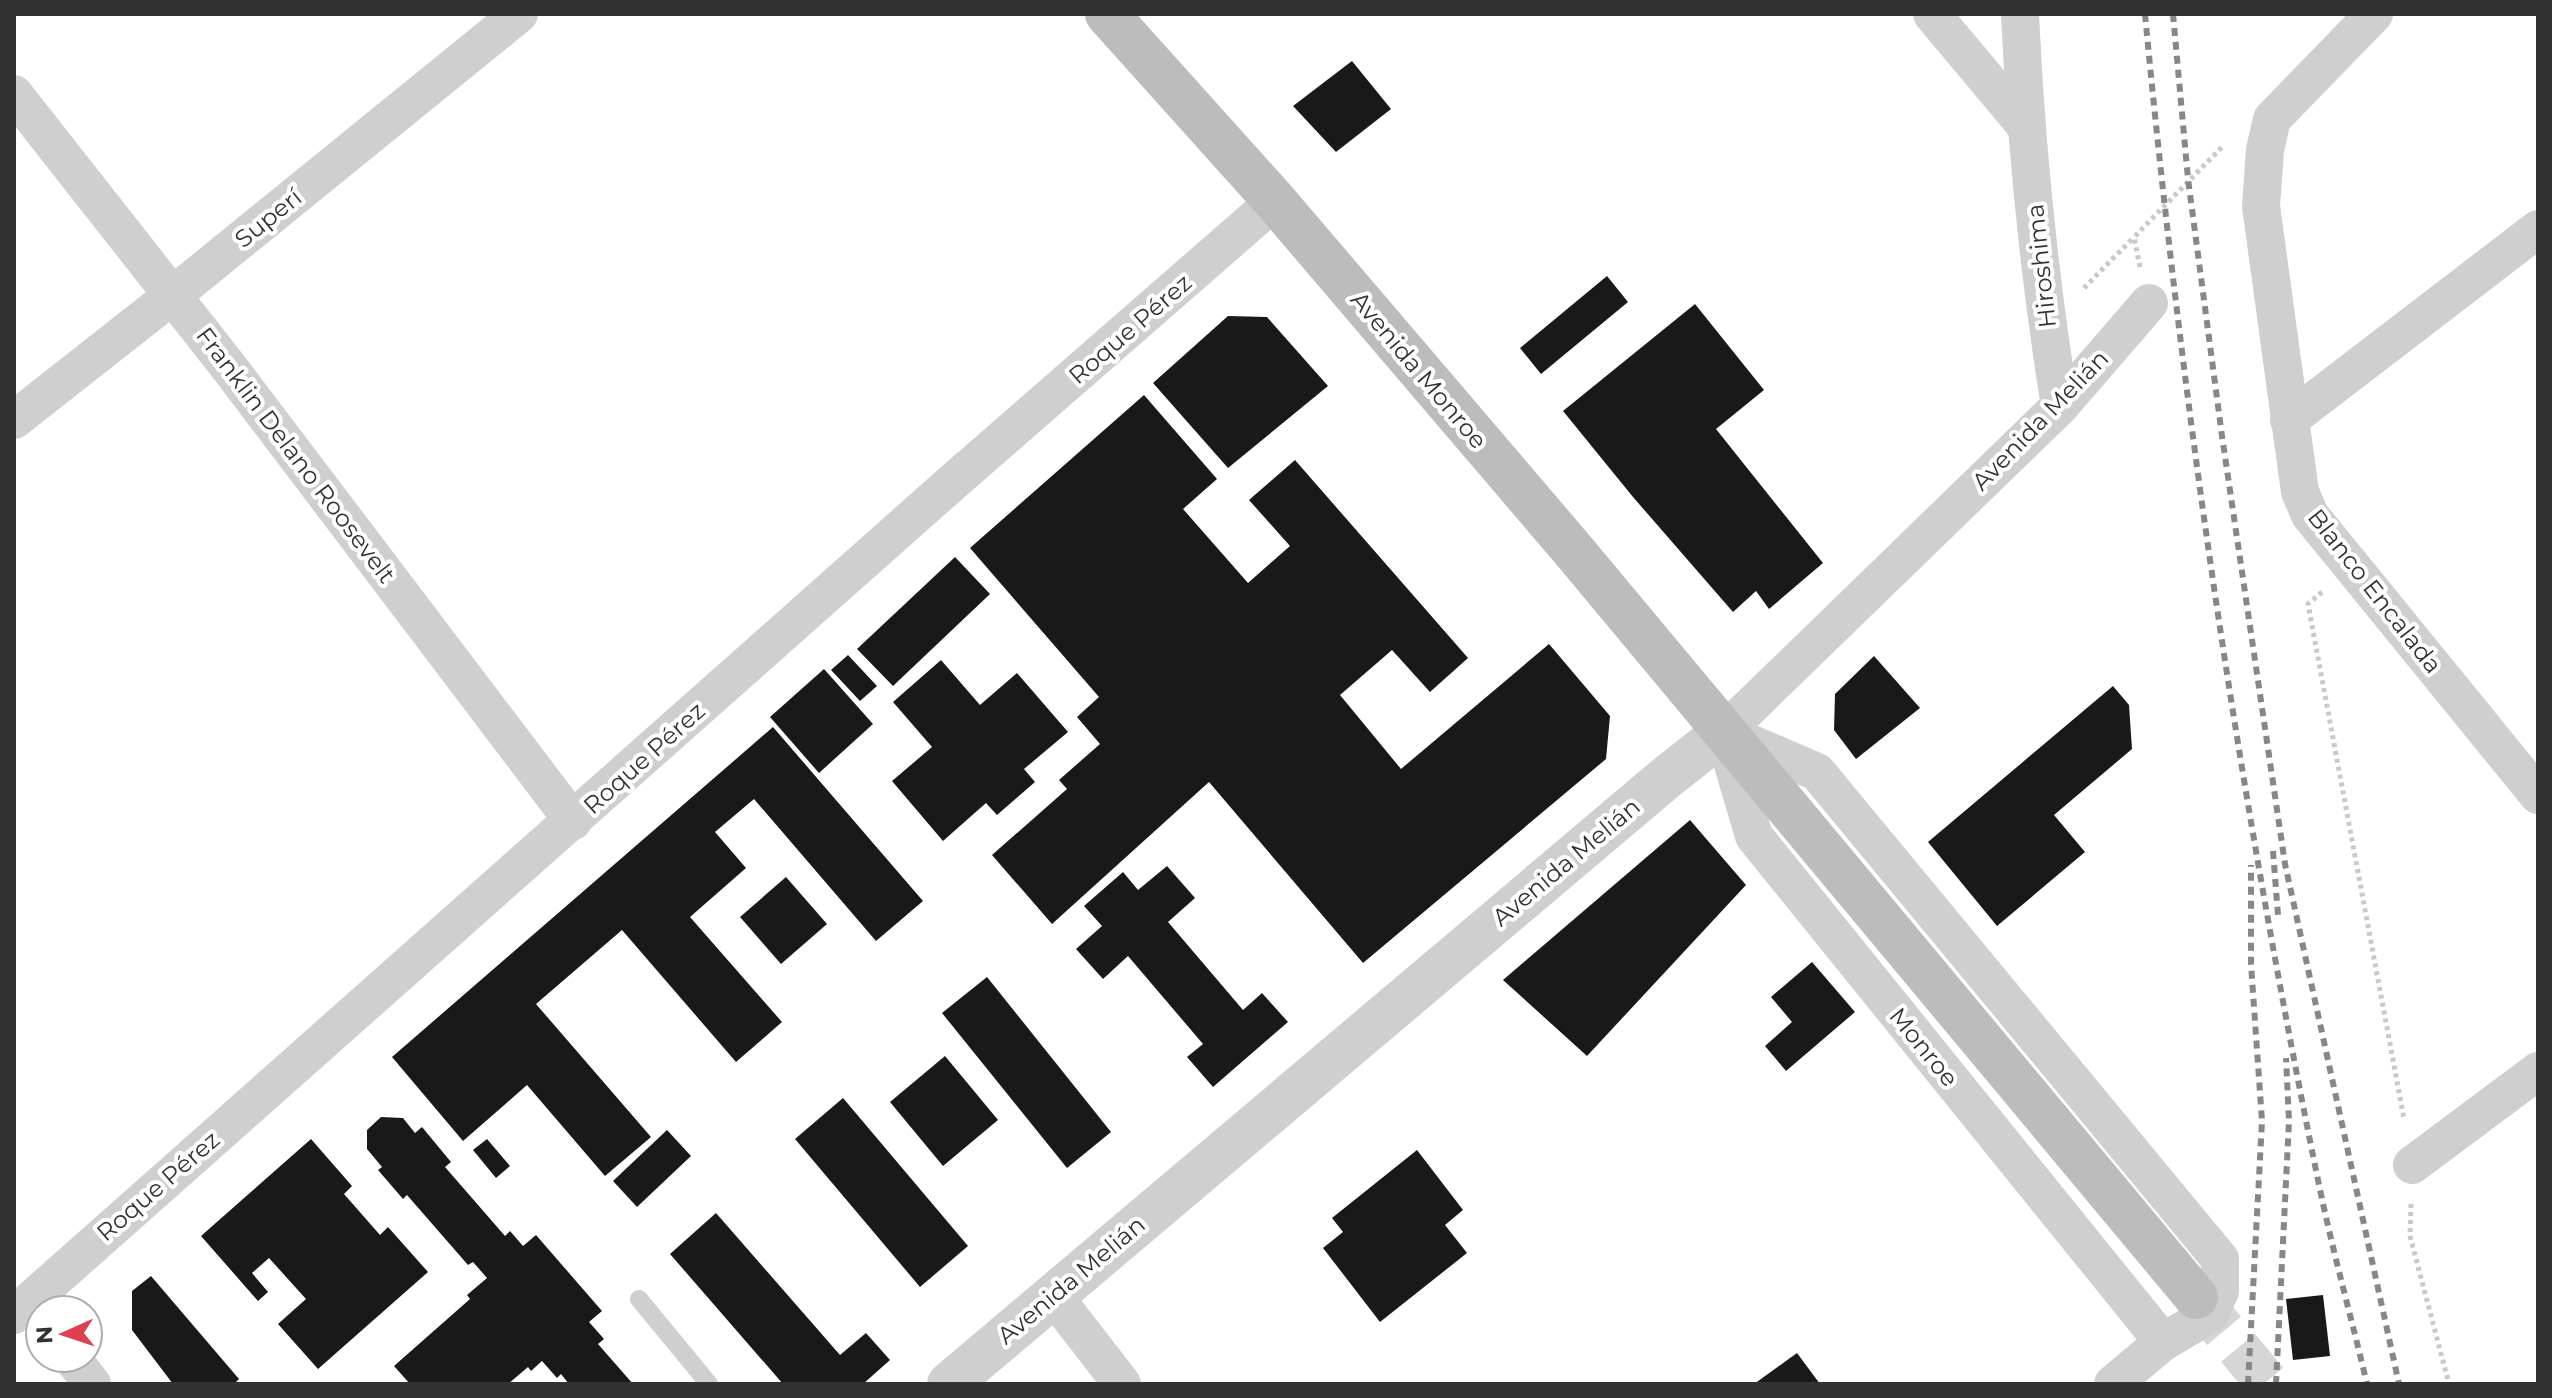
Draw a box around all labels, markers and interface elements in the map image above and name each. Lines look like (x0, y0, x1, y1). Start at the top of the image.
street label: Superí (229, 181, 308, 254)
street label: Hiroshima (2020, 203, 2062, 329)
street label: Roque Pérez (1063, 268, 1197, 390)
street label: Avenida Monroe (1345, 286, 1493, 454)
street label: Franklin Delano Roosevelt (190, 321, 402, 589)
street label: Avenida Melián (1966, 344, 2114, 496)
street label: Blanco Encalada (2302, 503, 2448, 679)
street label: Roque Pérez (577, 696, 711, 820)
street label: Avenida Melián (1486, 792, 1646, 932)
street label: Monroe (1883, 1002, 1965, 1092)
street label: Roque Pérez (91, 1125, 225, 1247)
street label: Avenida Melián (991, 1210, 1151, 1350)
north arrow (24, 1294, 104, 1374)
text: N (31, 1325, 58, 1345)

